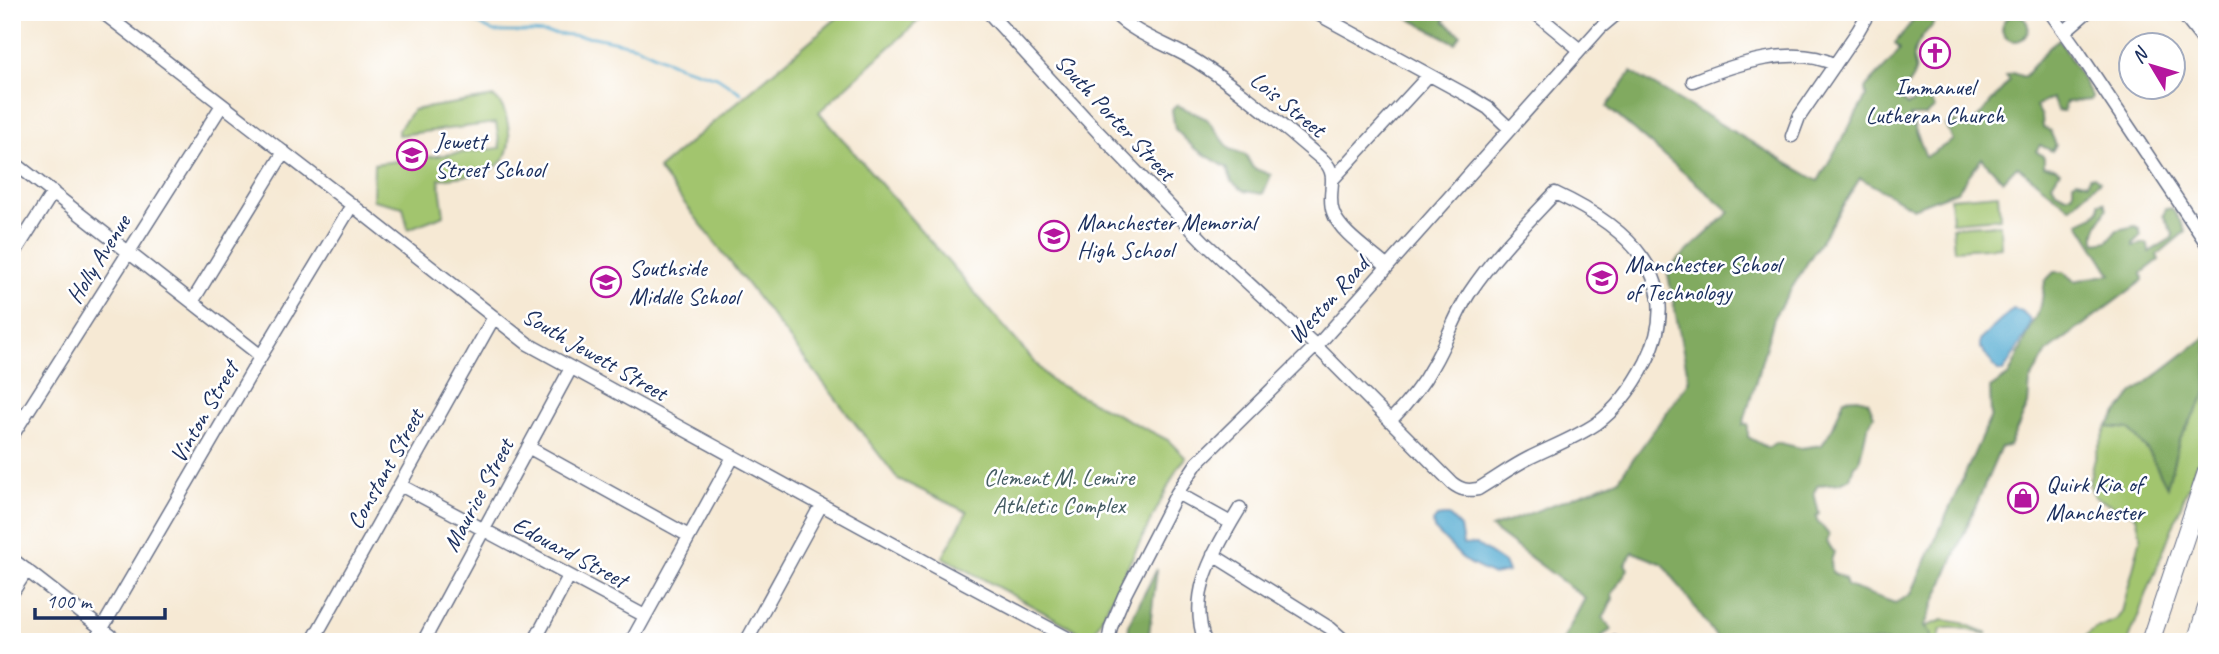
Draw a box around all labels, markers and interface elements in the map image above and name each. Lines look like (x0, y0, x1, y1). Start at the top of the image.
north arrow (2118, 32, 2188, 102)
church icon: Immanuel Lutheran Church (1918, 36, 1952, 70)
text: N (2126, 42, 2154, 68)
street label: South Porter Street (1048, 47, 1183, 188)
street label: Lois Street (1244, 64, 1334, 145)
place label: Immanuel Lutheran Church (1865, 72, 2006, 130)
place label: Jewett Street School (434, 126, 549, 184)
school or university icon: Jewett Street School (395, 138, 429, 172)
street label: Holly Avenue (59, 207, 138, 309)
place label: Manchester Memorial High School (1077, 207, 1260, 265)
school or university icon: Manchester Memorial High School (1037, 219, 1071, 253)
street label: Weston Road (1281, 247, 1378, 350)
place label: Manchester School of Technology (1625, 249, 1785, 307)
place label: Southside Middle School (629, 253, 743, 311)
school or university icon: Manchester School of Technology (1585, 261, 1619, 295)
school or university icon: Southside Middle School (589, 265, 623, 299)
street label: South Jewett Street (517, 300, 675, 409)
street label: Vinton Street (163, 353, 247, 468)
street label: Constant Street (340, 402, 431, 534)
street label: Maurice Street (436, 432, 521, 557)
park label: Clement M. Lemire Athletic Complex (984, 462, 1136, 520)
place label: Quirk Kia of Manchester (2046, 469, 2148, 527)
shop icon: Quirk Kia of Manchester (2006, 481, 2040, 515)
street label: Edouard Street (508, 509, 635, 596)
scale bar (35, 577, 164, 621)
text: 100 m (46, 588, 93, 614)

